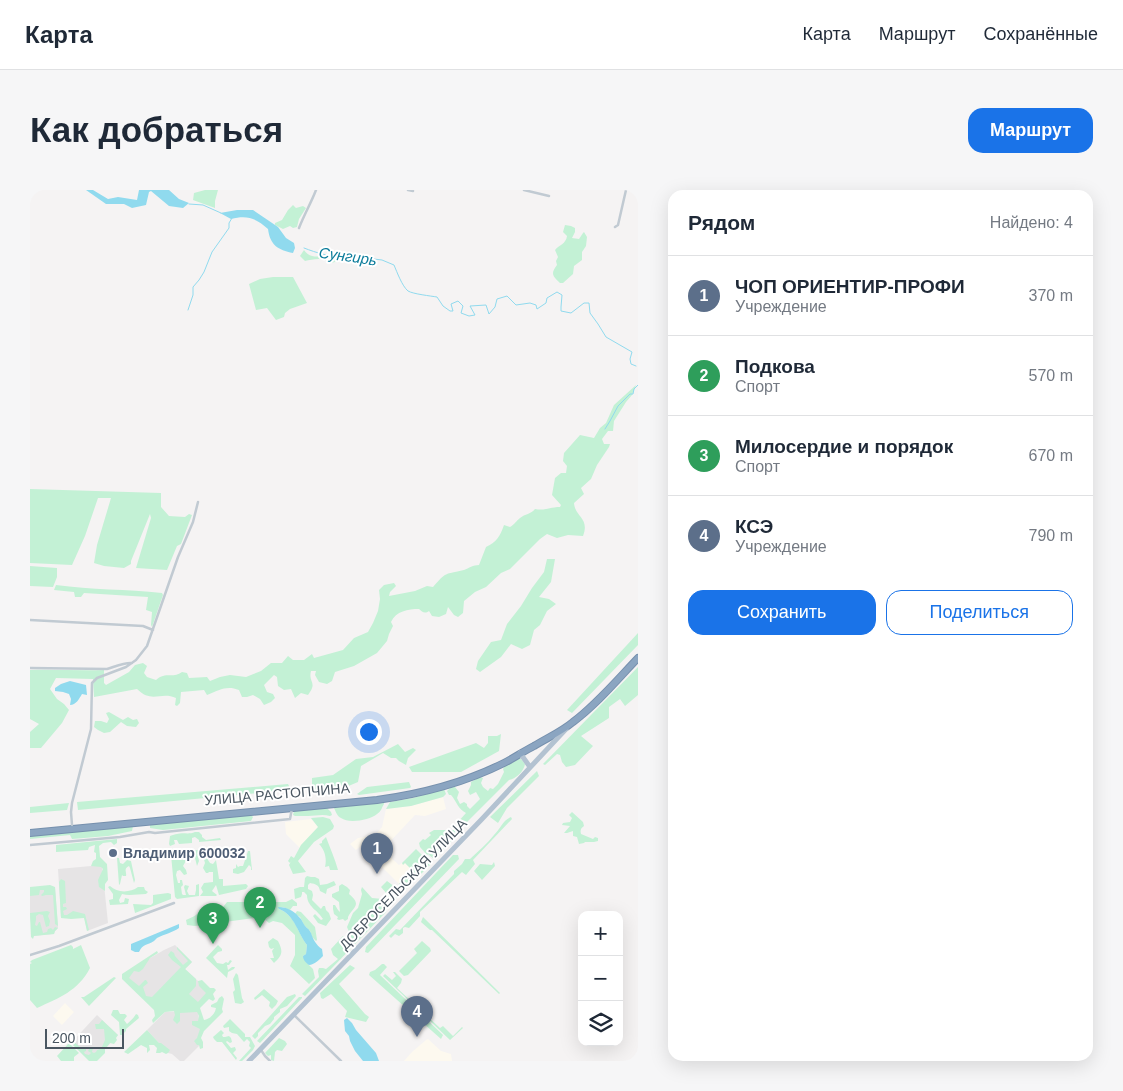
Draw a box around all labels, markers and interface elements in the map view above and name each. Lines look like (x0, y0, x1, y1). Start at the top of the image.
text: Карта (25, 21, 93, 48)
text: Карта (803, 24, 851, 44)
text: Маршрут (879, 24, 955, 44)
text: Сохранённые (983, 24, 1098, 44)
button: Маршрут (968, 108, 1093, 153)
text: Как добраться (30, 110, 283, 149)
text: Рядом (688, 211, 755, 234)
text: Найдено: 4 (990, 214, 1073, 231)
water label: Сунгирь (318, 244, 378, 268)
text: ЧОП ОРИЕНТИР-ПРОФИ (735, 276, 965, 297)
text: 1 (700, 287, 708, 304)
text: 370 m (1029, 287, 1073, 304)
text: Учреждение (735, 298, 827, 315)
text: Подкова (735, 356, 815, 377)
text: 2 (700, 367, 708, 384)
text: 570 m (1029, 367, 1073, 384)
text: Спорт (735, 378, 780, 395)
text: Милосердие и порядок (735, 436, 953, 457)
text: 3 (700, 447, 708, 464)
text: 670 m (1029, 447, 1073, 464)
text: Спорт (735, 458, 780, 475)
text: КСЭ (735, 516, 773, 537)
text: 4 (700, 527, 708, 544)
text: 790 m (1029, 527, 1073, 544)
text: Учреждение (735, 538, 827, 555)
button: Сохранить (688, 590, 876, 635)
button: Поделиться (886, 590, 1073, 635)
your location (356, 719, 382, 745)
street label: УЛИЦА РАСТОПЧИНА (204, 780, 351, 808)
street label: ДОБРОСЕЛЬСКАЯ УЛИЦА (336, 815, 470, 953)
pin: 1 (361, 833, 393, 874)
place label: Владимир 600032 (123, 845, 246, 861)
marker: Владимир 600032 (107, 847, 119, 859)
pin: 2 (244, 887, 276, 928)
pin: 3 (197, 903, 229, 944)
map controls (578, 911, 623, 1046)
button: + (578, 911, 623, 956)
button: − (578, 956, 623, 1001)
pin: 4 (401, 996, 433, 1037)
button: layers (578, 1001, 623, 1046)
scale bar (45, 1026, 124, 1049)
text: 200 m (52, 1030, 91, 1046)

